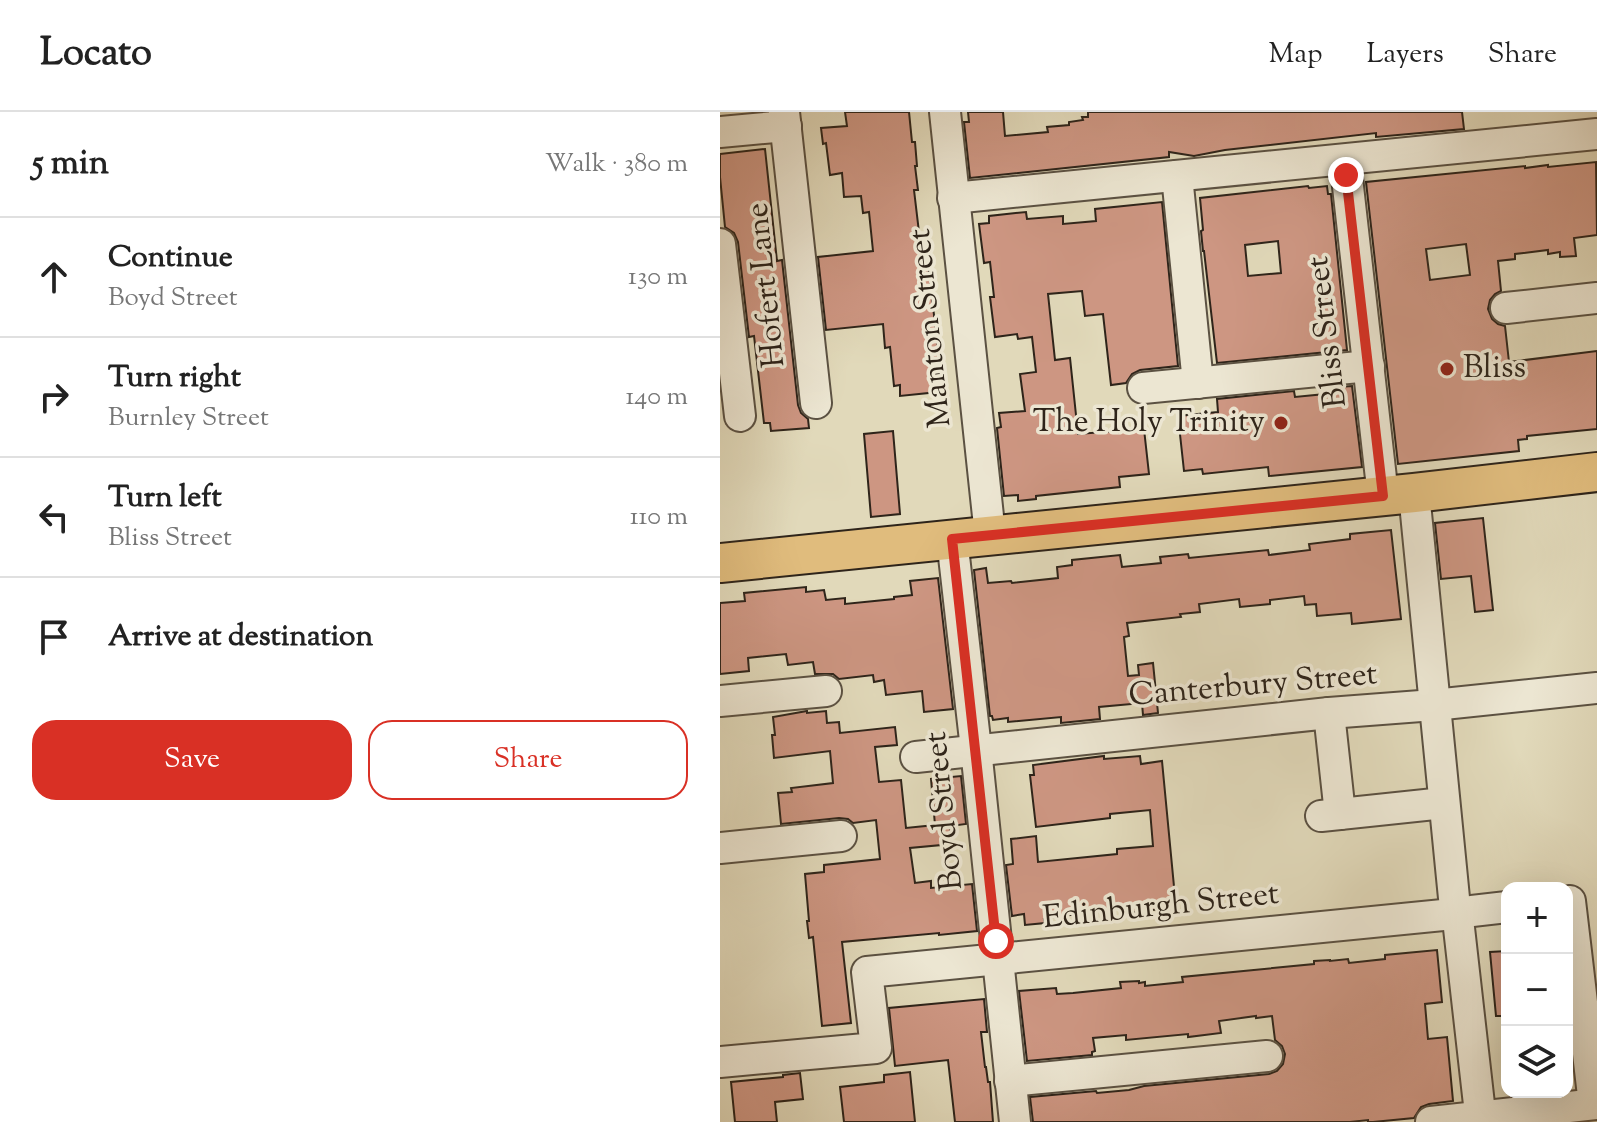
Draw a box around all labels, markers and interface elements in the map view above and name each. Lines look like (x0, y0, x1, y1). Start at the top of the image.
text: Locato (40, 28, 152, 82)
text: Map (1269, 35, 1322, 75)
text: Layers (1366, 35, 1444, 75)
text: Share (1488, 35, 1557, 75)
text: 5 min (32, 140, 109, 189)
text: Walk · 380 m (545, 146, 688, 183)
route end (1328, 157, 1364, 193)
street label: Hofert Lane (735, 200, 799, 370)
street label: Manton Street (898, 226, 964, 430)
text: Continue (108, 237, 233, 280)
street label: Bliss Street (1296, 253, 1360, 411)
icon: ahead (32, 255, 76, 299)
text: 130 m (628, 259, 688, 296)
text: Boyd Street (108, 280, 238, 317)
place label: Bliss (1463, 346, 1526, 392)
text: Turn right (108, 357, 241, 400)
marker: Bliss (1438, 360, 1456, 378)
icon: right (32, 375, 76, 419)
text: 140 m (625, 379, 688, 416)
text: Burnley Street (108, 400, 269, 437)
place label: The Holy Trinity (1033, 400, 1265, 446)
marker: The Holy Trinity (1272, 414, 1290, 432)
text: Turn left (108, 477, 222, 520)
icon: left (32, 495, 76, 539)
text: 110 m (630, 499, 688, 536)
text: Bliss Street (108, 520, 232, 557)
icon: arrive (32, 615, 76, 659)
text: Arrive at destination (108, 616, 373, 659)
street label: Canterbury Street (1127, 652, 1379, 720)
button: Save (32, 720, 352, 800)
button: Share (368, 720, 688, 800)
street label: Boyd Street (914, 729, 976, 893)
street label: Edinburgh Street (1041, 872, 1281, 942)
map controls (1501, 882, 1573, 1098)
button: + (1501, 882, 1573, 954)
route start (978, 923, 1014, 959)
button: − (1501, 954, 1573, 1026)
button: layers (1501, 1026, 1573, 1098)

